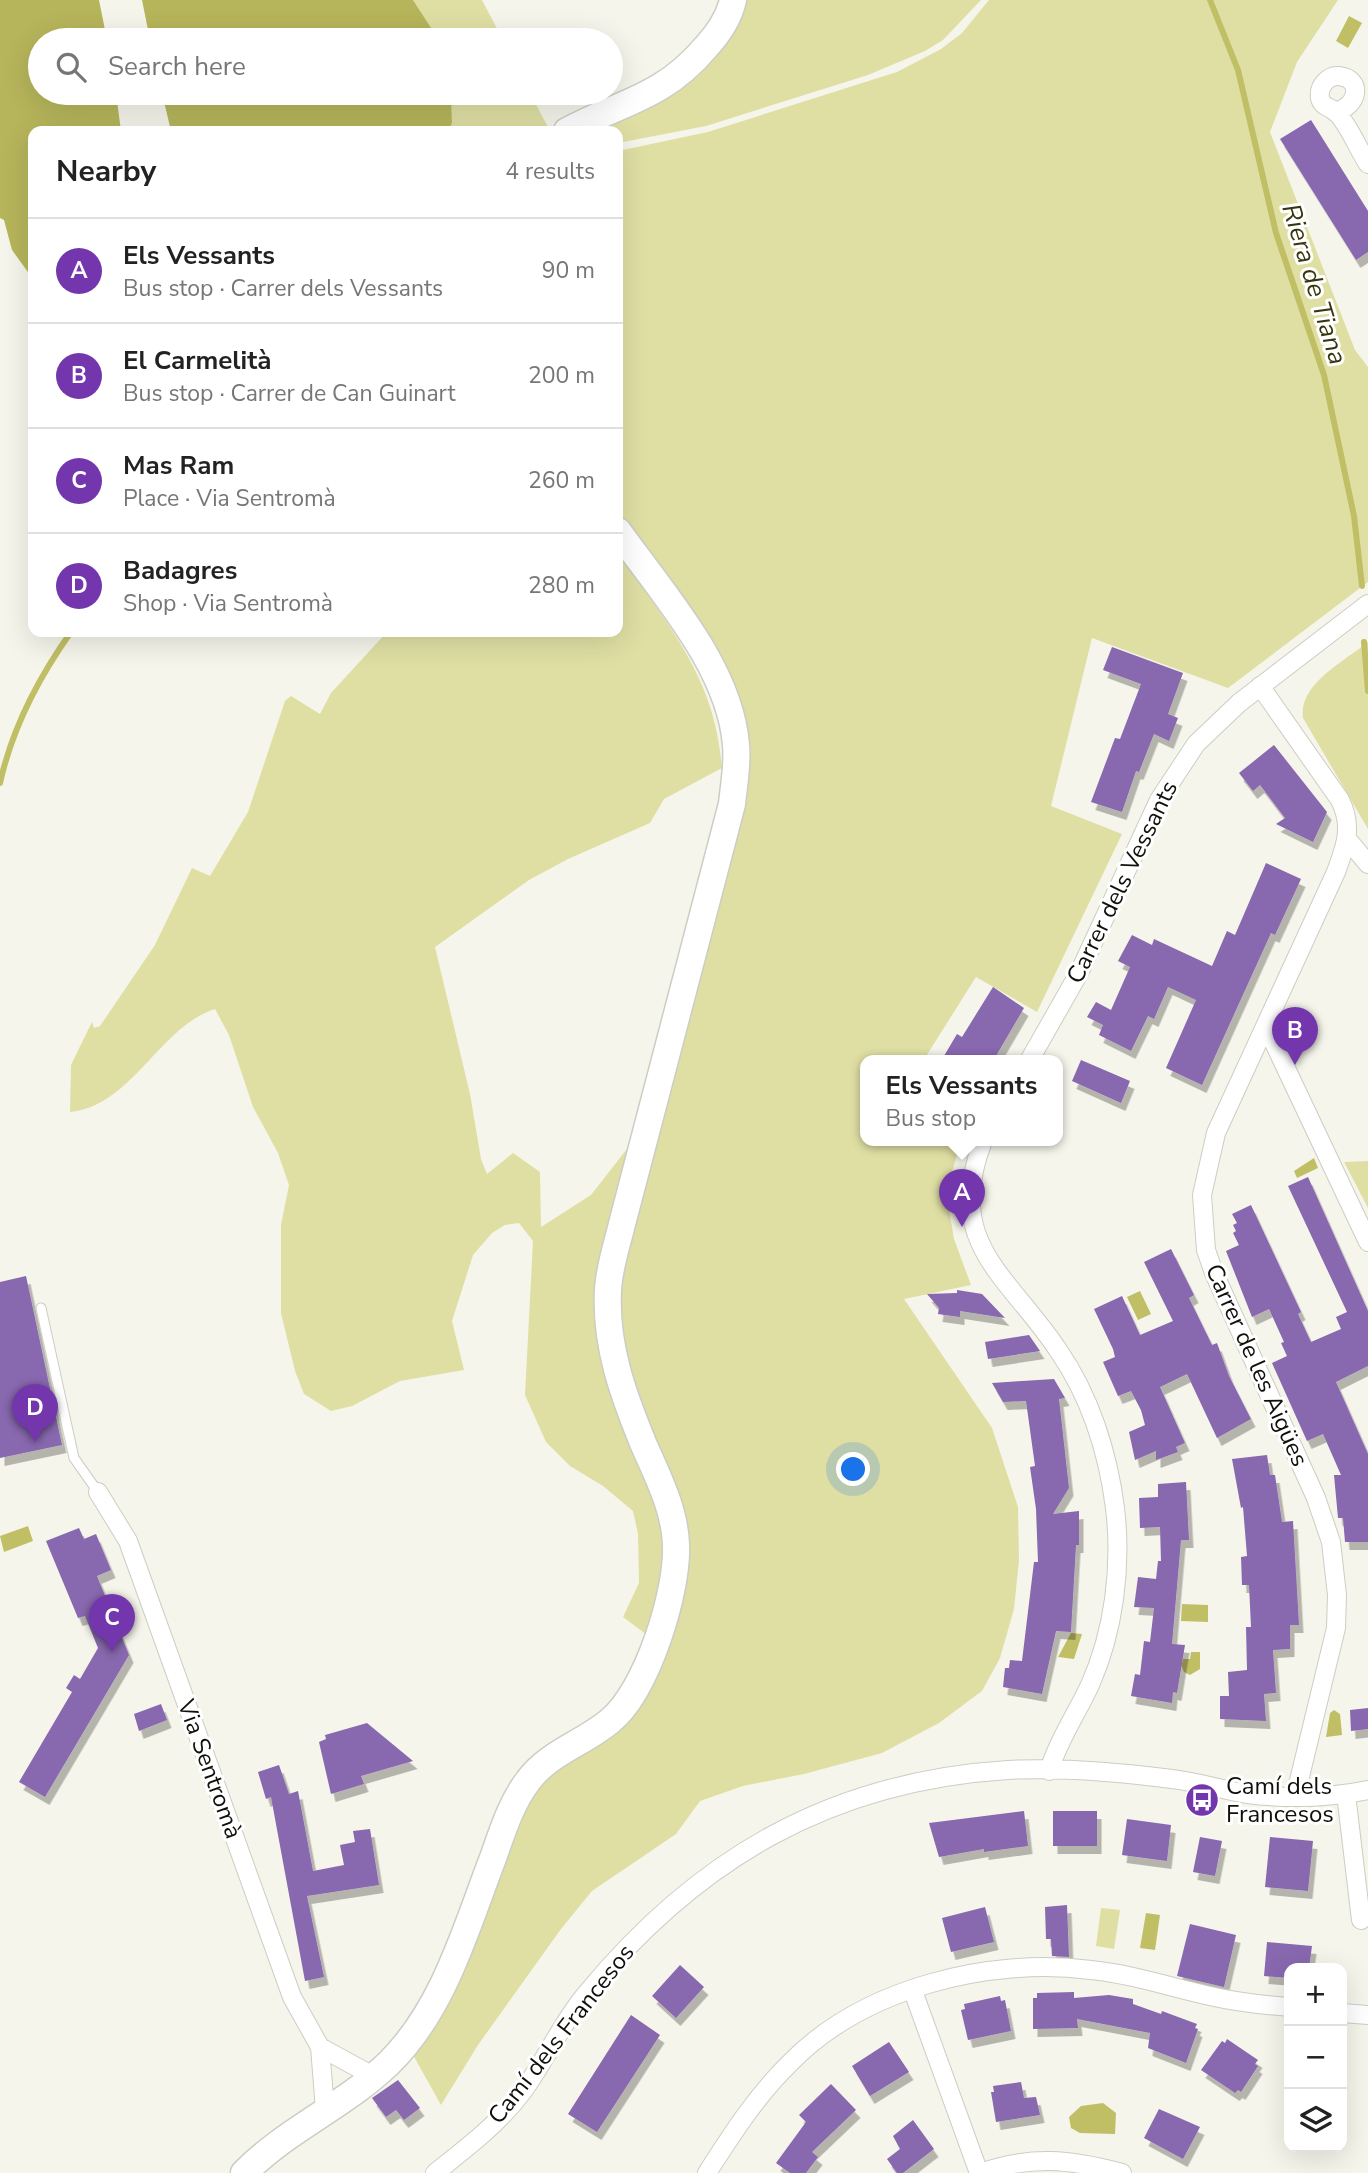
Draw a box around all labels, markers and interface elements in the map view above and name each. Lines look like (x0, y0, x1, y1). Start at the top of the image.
search box (28, 28, 623, 105)
icon: search (52, 48, 90, 86)
text: Search here (108, 49, 246, 84)
text: Nearby (56, 151, 156, 192)
text: 4 results (505, 156, 595, 187)
water label: Riera de Tiana (1273, 199, 1356, 369)
text: Els Vessants (123, 238, 275, 273)
text: A (70, 255, 88, 286)
text: 90 m (542, 255, 595, 286)
text: Bus stop · Carrer dels Vessants (123, 273, 443, 304)
text: El Carmelità (123, 343, 271, 378)
text: B (71, 360, 87, 391)
text: 200 m (528, 360, 595, 391)
text: Bus stop · Carrer de Can Guinart (123, 378, 455, 409)
text: Mas Ram (123, 448, 234, 483)
text: C (71, 465, 87, 496)
text: 260 m (528, 465, 595, 496)
text: Place · Via Sentromà (123, 483, 336, 514)
text: Badagres (123, 553, 237, 588)
text: D (70, 570, 88, 601)
text: 280 m (528, 570, 595, 601)
text: Shop · Via Sentromà (123, 588, 333, 619)
street label: Carrer dels Vessants (1059, 775, 1185, 989)
pin: B (1272, 1007, 1318, 1065)
popup (860, 1055, 1063, 1146)
text: Els Vessants (886, 1068, 1037, 1103)
text: Bus stop (886, 1103, 976, 1134)
pin: A (939, 1169, 985, 1227)
street label: Carrer de les Aigües (1198, 1259, 1316, 1471)
pin: D (12, 1384, 58, 1442)
your location (836, 1452, 870, 1486)
pin: C (89, 1594, 135, 1652)
street label: Via Sentromà (170, 1694, 250, 1843)
place label: Camí dels Francesos (1226, 1770, 1334, 1830)
bus stop icon: Camí dels Francesos (1183, 1781, 1221, 1819)
street label: Camí dels Francesos (481, 1937, 641, 2131)
map controls (1284, 1963, 1347, 2152)
button: + (1284, 1963, 1347, 2026)
button: − (1284, 2026, 1347, 2089)
button: layers (1284, 2089, 1347, 2152)

